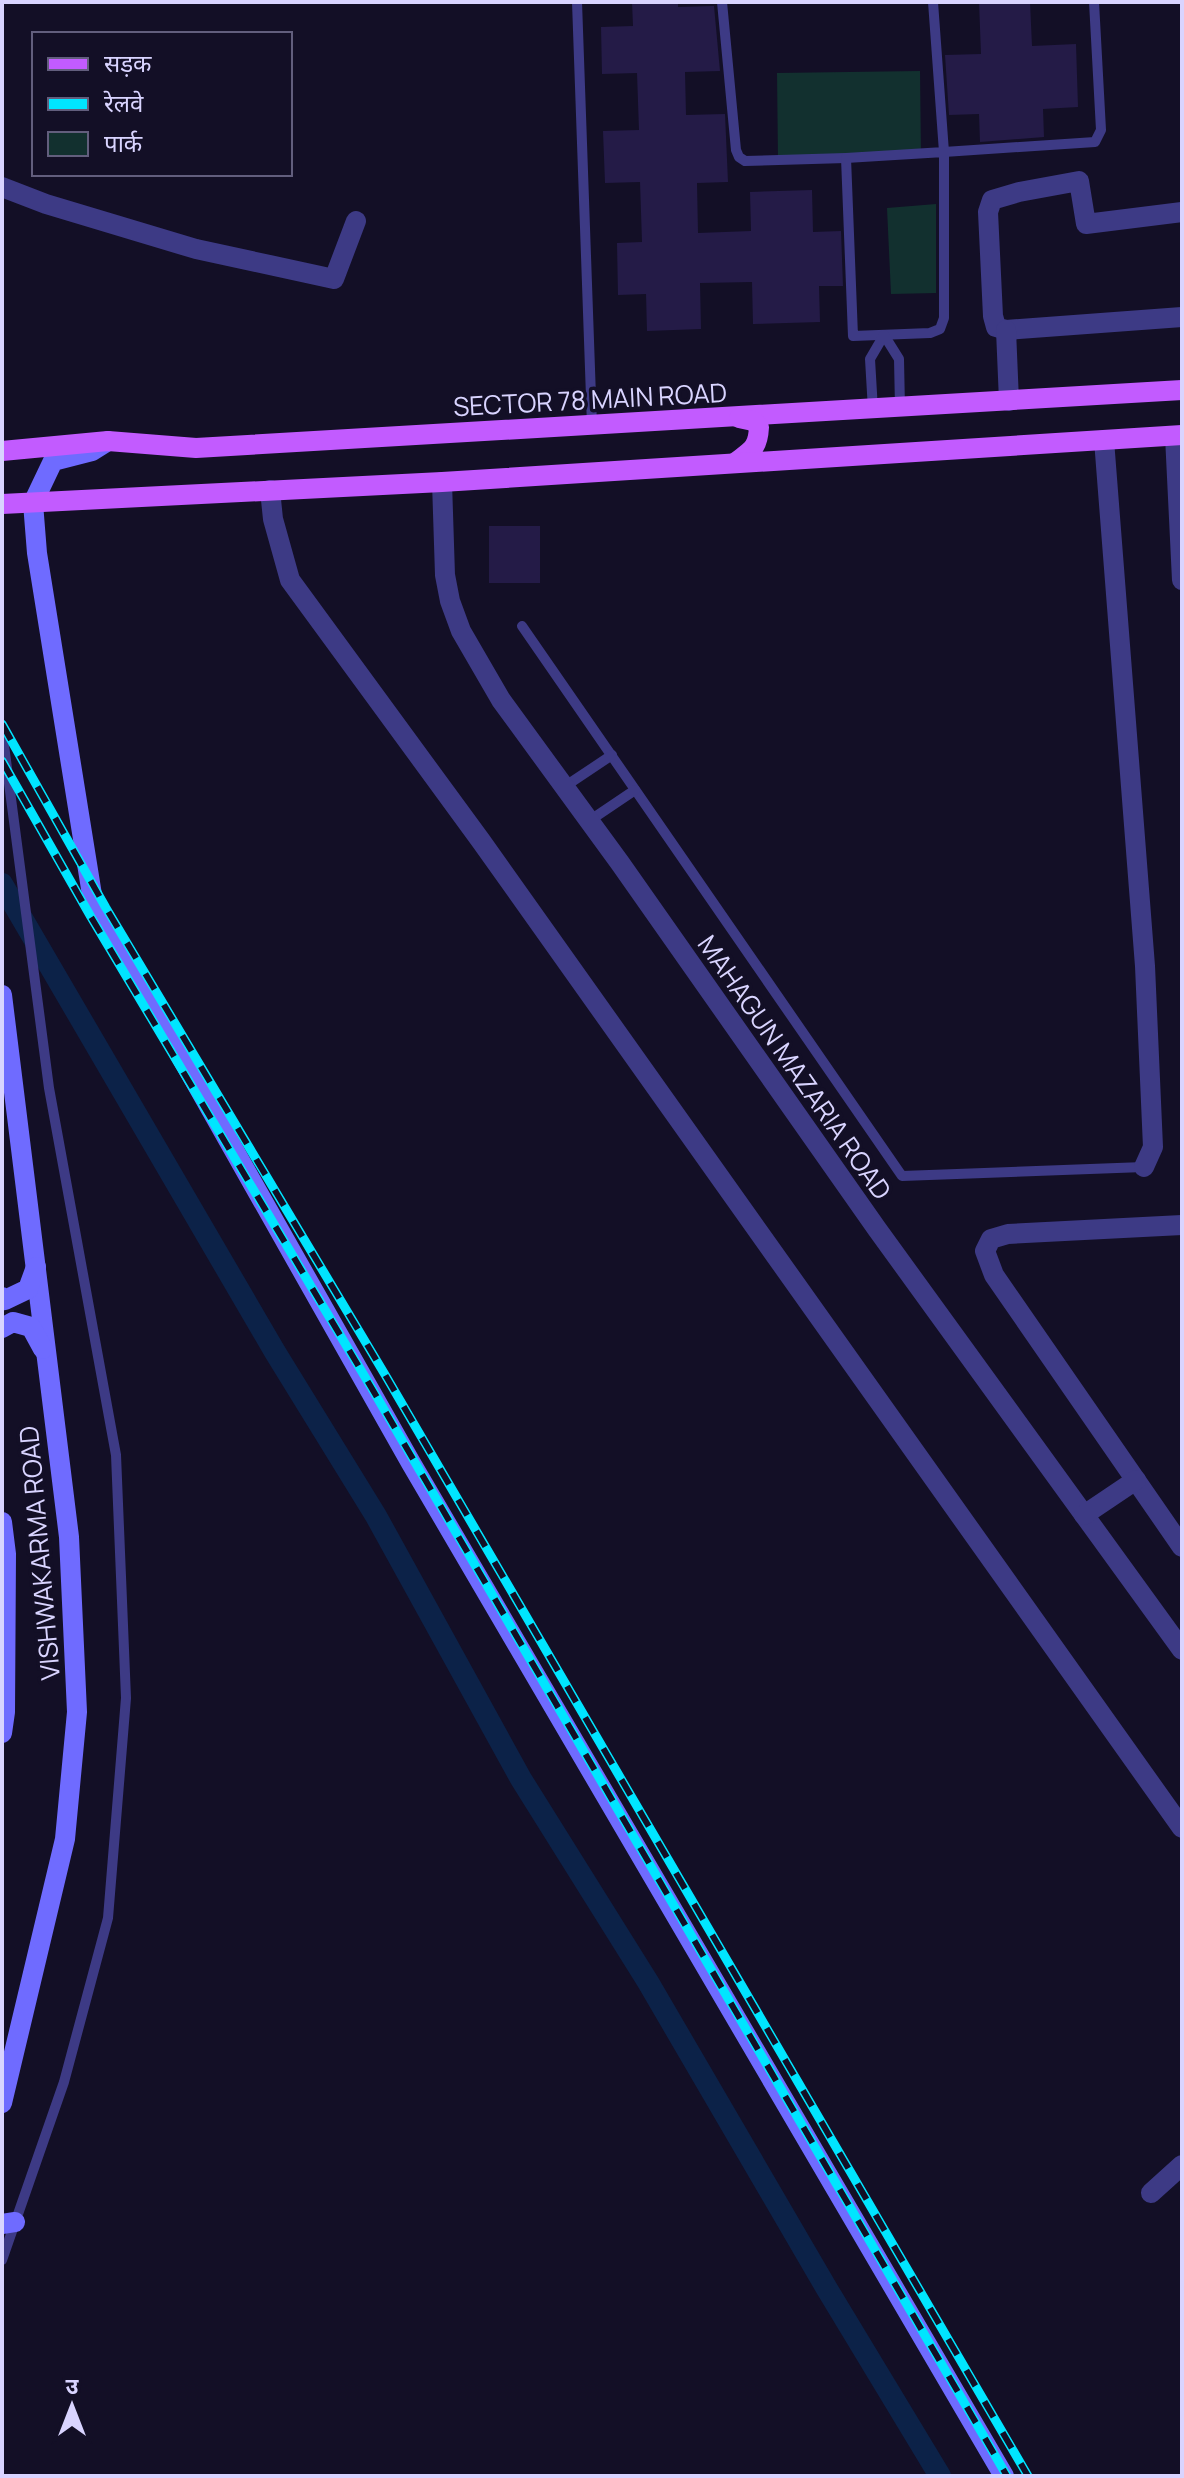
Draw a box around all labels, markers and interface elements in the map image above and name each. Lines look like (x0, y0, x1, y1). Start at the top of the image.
legend (32, 32, 292, 176)
text: सड़क (104, 46, 152, 79)
text: रेलवे (103, 86, 144, 119)
text: पार्क (104, 126, 143, 159)
street label: SECTOR 78 MAIN ROAD (452, 374, 728, 424)
street label: MAHAGUN MAZARIA ROAD (690, 928, 900, 1206)
street label: VISHWAKARMA ROAD (10, 1424, 68, 1682)
north arrow (32, 2366, 112, 2446)
text: उ (66, 2371, 80, 2401)

